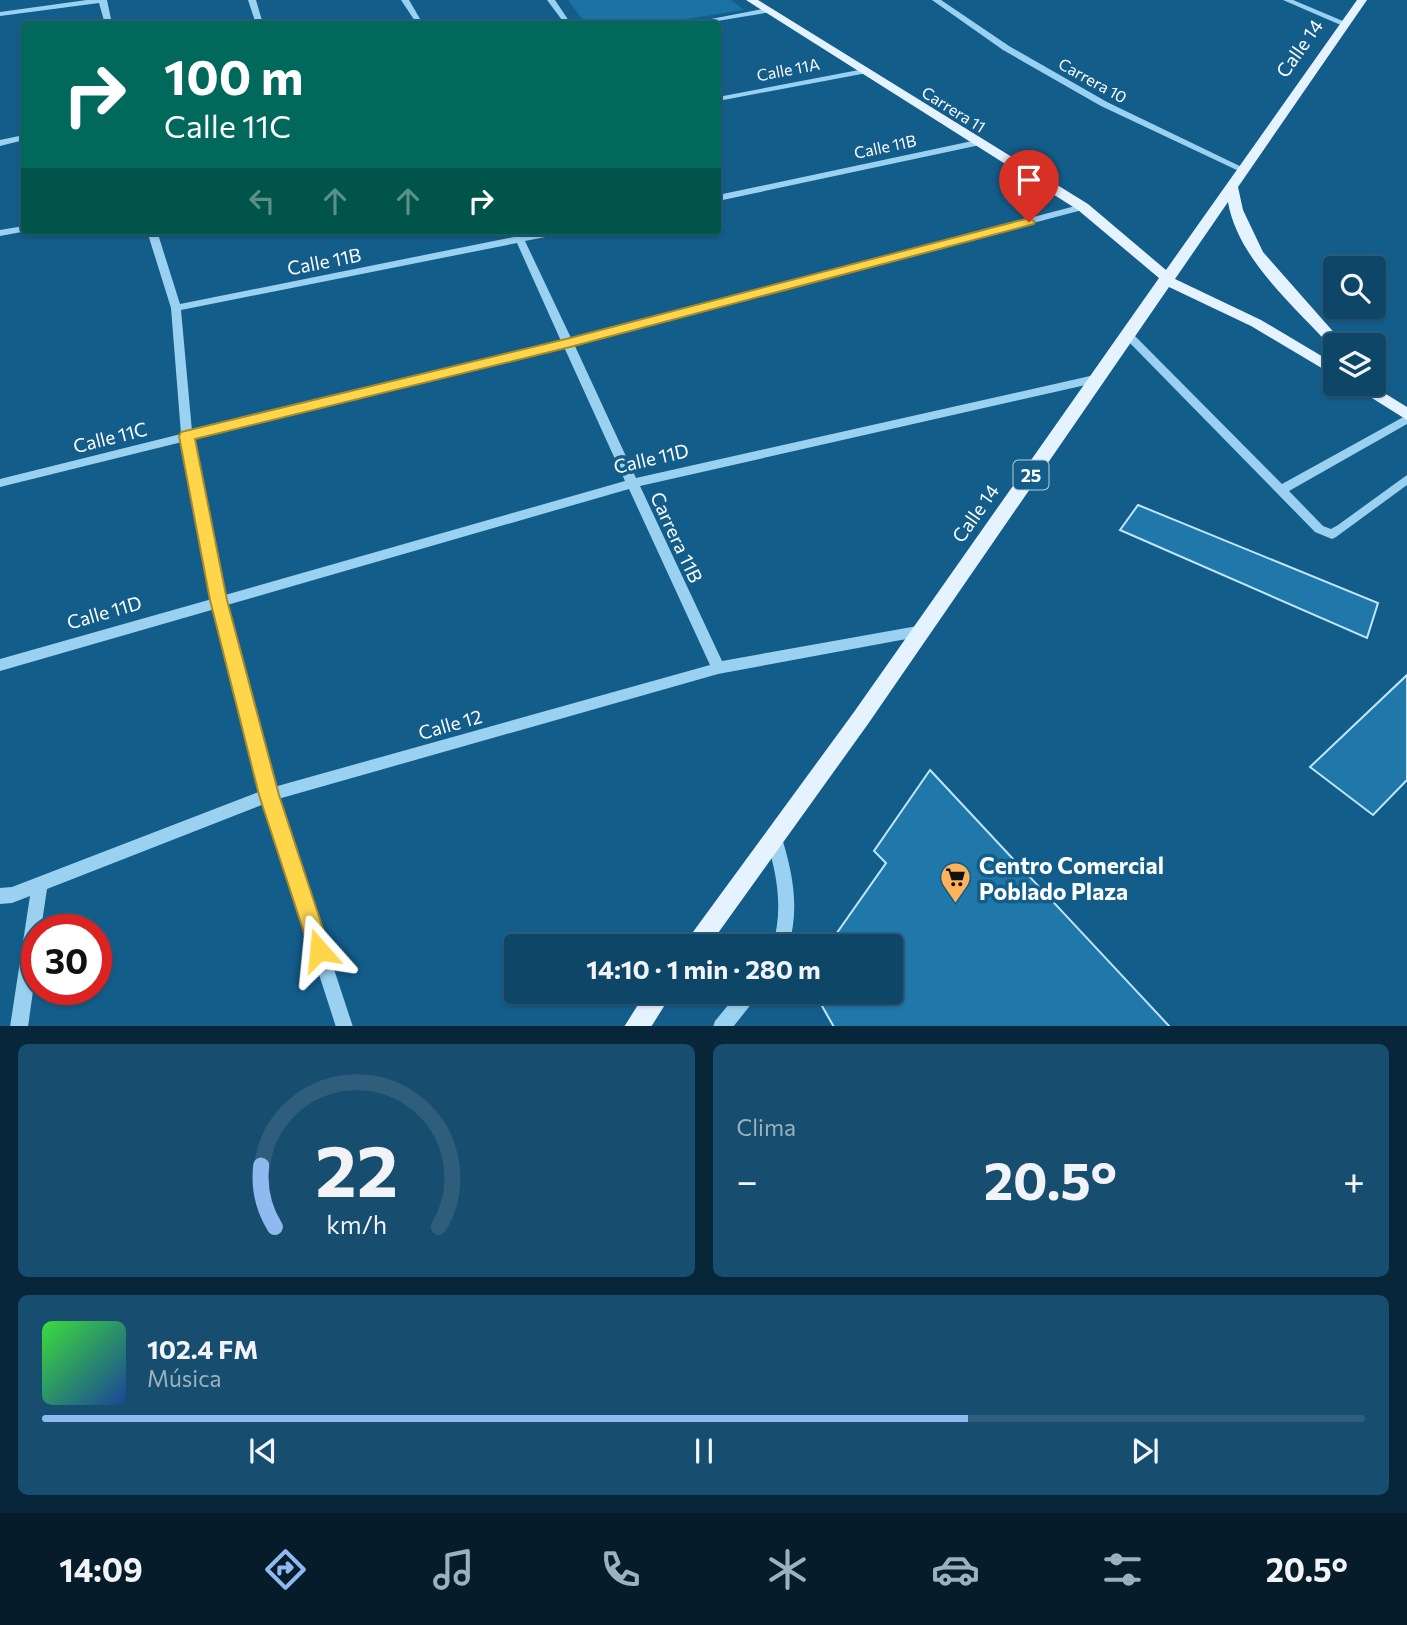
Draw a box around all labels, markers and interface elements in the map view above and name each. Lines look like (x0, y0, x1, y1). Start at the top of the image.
street label: Calle 14 (1271, 14, 1327, 82)
text: 100 m (164, 45, 303, 105)
icon: right (49, 49, 140, 140)
street label: Carrera 10 (1055, 53, 1131, 107)
street label: Calle 11A (755, 54, 821, 84)
street label: Carrera 11 (919, 82, 989, 136)
text: Calle 11C (164, 105, 291, 145)
street label: Calle 11B (852, 130, 918, 162)
pin (999, 150, 1059, 222)
icon: arrive (1010, 161, 1048, 199)
icon: left (243, 182, 281, 220)
icon: ahead (316, 182, 354, 220)
icon: ahead (389, 182, 427, 220)
icon: right (462, 182, 500, 220)
street label: Calle 11B (285, 243, 363, 279)
map controls (1323, 256, 1386, 396)
button: search (1323, 256, 1386, 319)
button: layers (1323, 333, 1386, 396)
street label: Calle 11C (71, 417, 149, 457)
street label: Calle 11D (611, 438, 691, 478)
road number: 25 (1014, 461, 1048, 490)
street label: Calle 14 (947, 479, 1003, 547)
street label: Carrera 11B (646, 488, 708, 586)
street label: Calle 11D (64, 590, 144, 634)
street label: Calle 12 (416, 704, 484, 744)
place label: Centro Comercial Poblado Plaza (979, 851, 1164, 905)
supermarket icon: Centro Comercial Poblado Plaza (939, 861, 973, 905)
position arrow (282, 913, 356, 987)
speed limit sign: 30 (21, 914, 112, 1005)
text: 14:10 · 1 min · 280 m (586, 953, 821, 984)
text: Clima (737, 1113, 796, 1141)
text: 22 (315, 1123, 398, 1212)
text: 20.5° (984, 1147, 1117, 1211)
text: − (737, 1156, 758, 1203)
text: + (1343, 1156, 1365, 1203)
text: km/h (326, 1208, 387, 1238)
text: 102.4 FM (147, 1333, 258, 1364)
text: Música (147, 1364, 222, 1392)
icon: previous (244, 1432, 282, 1470)
icon: pause (685, 1432, 723, 1470)
icon: next (1126, 1432, 1164, 1470)
icon: directions (261, 1545, 310, 1594)
icon: music (429, 1545, 478, 1594)
icon: phone (596, 1545, 645, 1594)
icon: climate (763, 1545, 812, 1594)
icon: car (931, 1545, 980, 1594)
icon: filters (1098, 1545, 1147, 1594)
text: 14:09 (59, 1549, 143, 1589)
text: 20.5° (1266, 1549, 1348, 1589)

